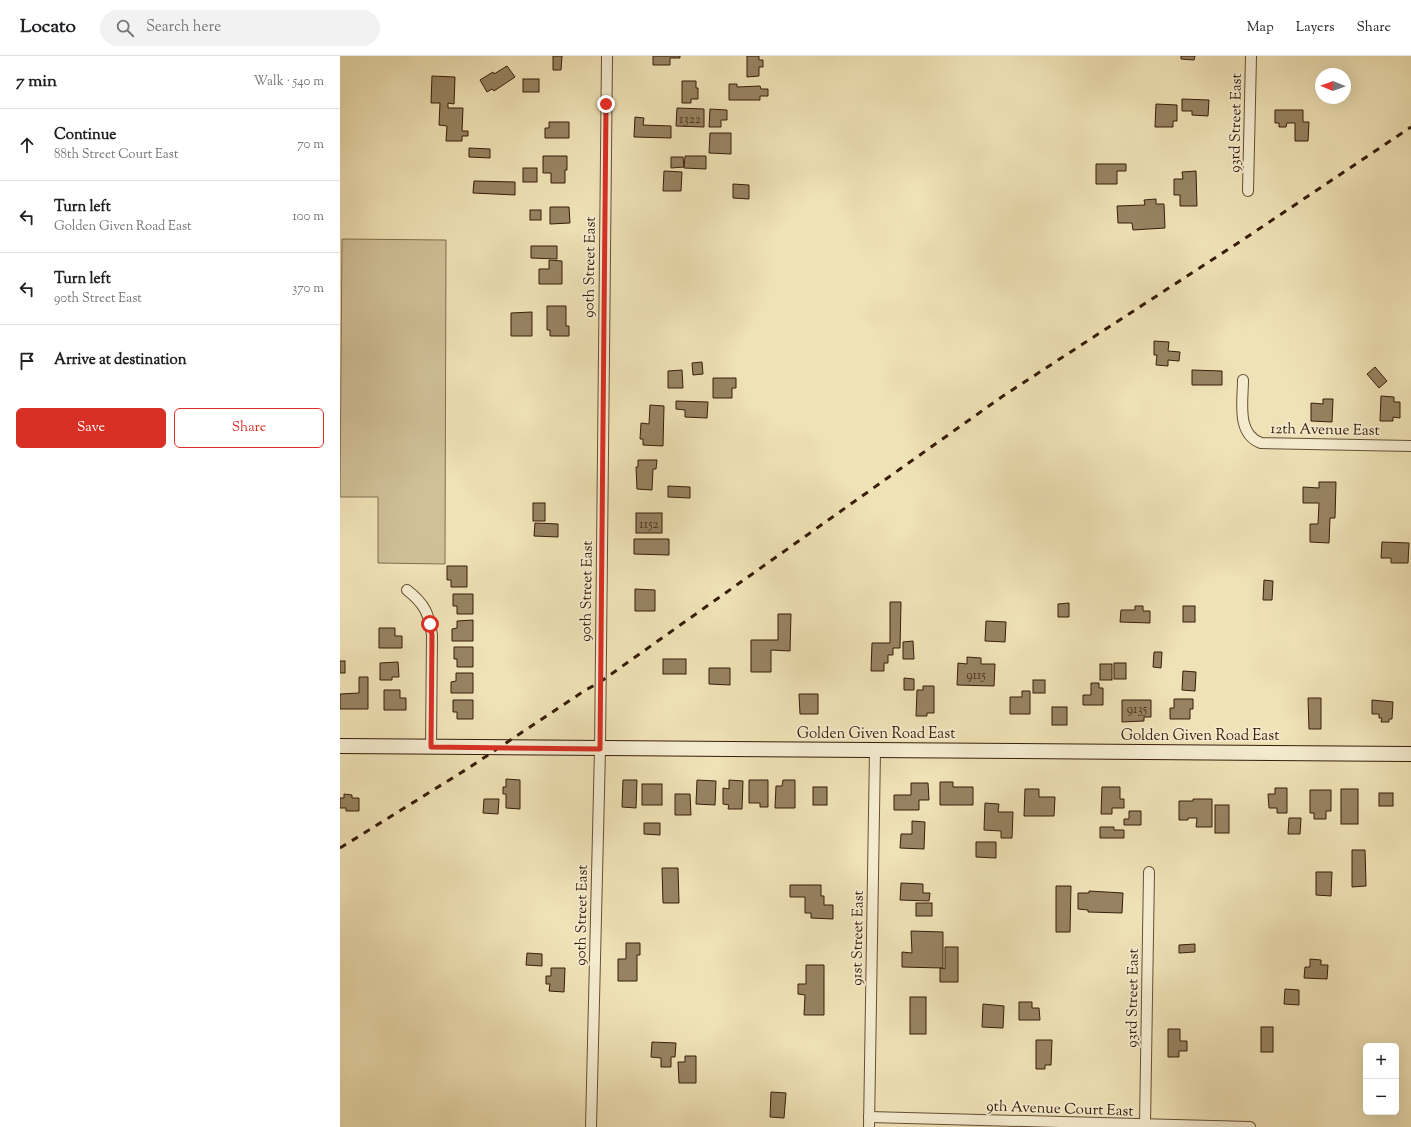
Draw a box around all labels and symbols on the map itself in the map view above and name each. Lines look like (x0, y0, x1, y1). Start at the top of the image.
north arrow (1315, 68, 1351, 104)
street label: 93rd Street East (1225, 73, 1248, 173)
route end (597, 95, 615, 113)
house number: 1322 (679, 111, 701, 129)
street label: 90th Street East (579, 216, 602, 318)
street label: 12th Avenue East (1270, 419, 1380, 442)
house number: 1152 (639, 516, 659, 534)
street label: 90th Street East (576, 540, 599, 642)
route start (421, 615, 439, 633)
house number: 9115 (966, 667, 986, 685)
house number: 9135 (1127, 701, 1148, 719)
street label: Golden Given Road East (797, 724, 955, 745)
street label: Golden Given Road East (1121, 726, 1279, 747)
street label: 90th Street East (571, 864, 594, 966)
street label: 91st Street East (847, 890, 870, 986)
street label: 93rd Street East (1122, 948, 1145, 1048)
street label: 9th Avenue Court East (986, 1096, 1134, 1123)

